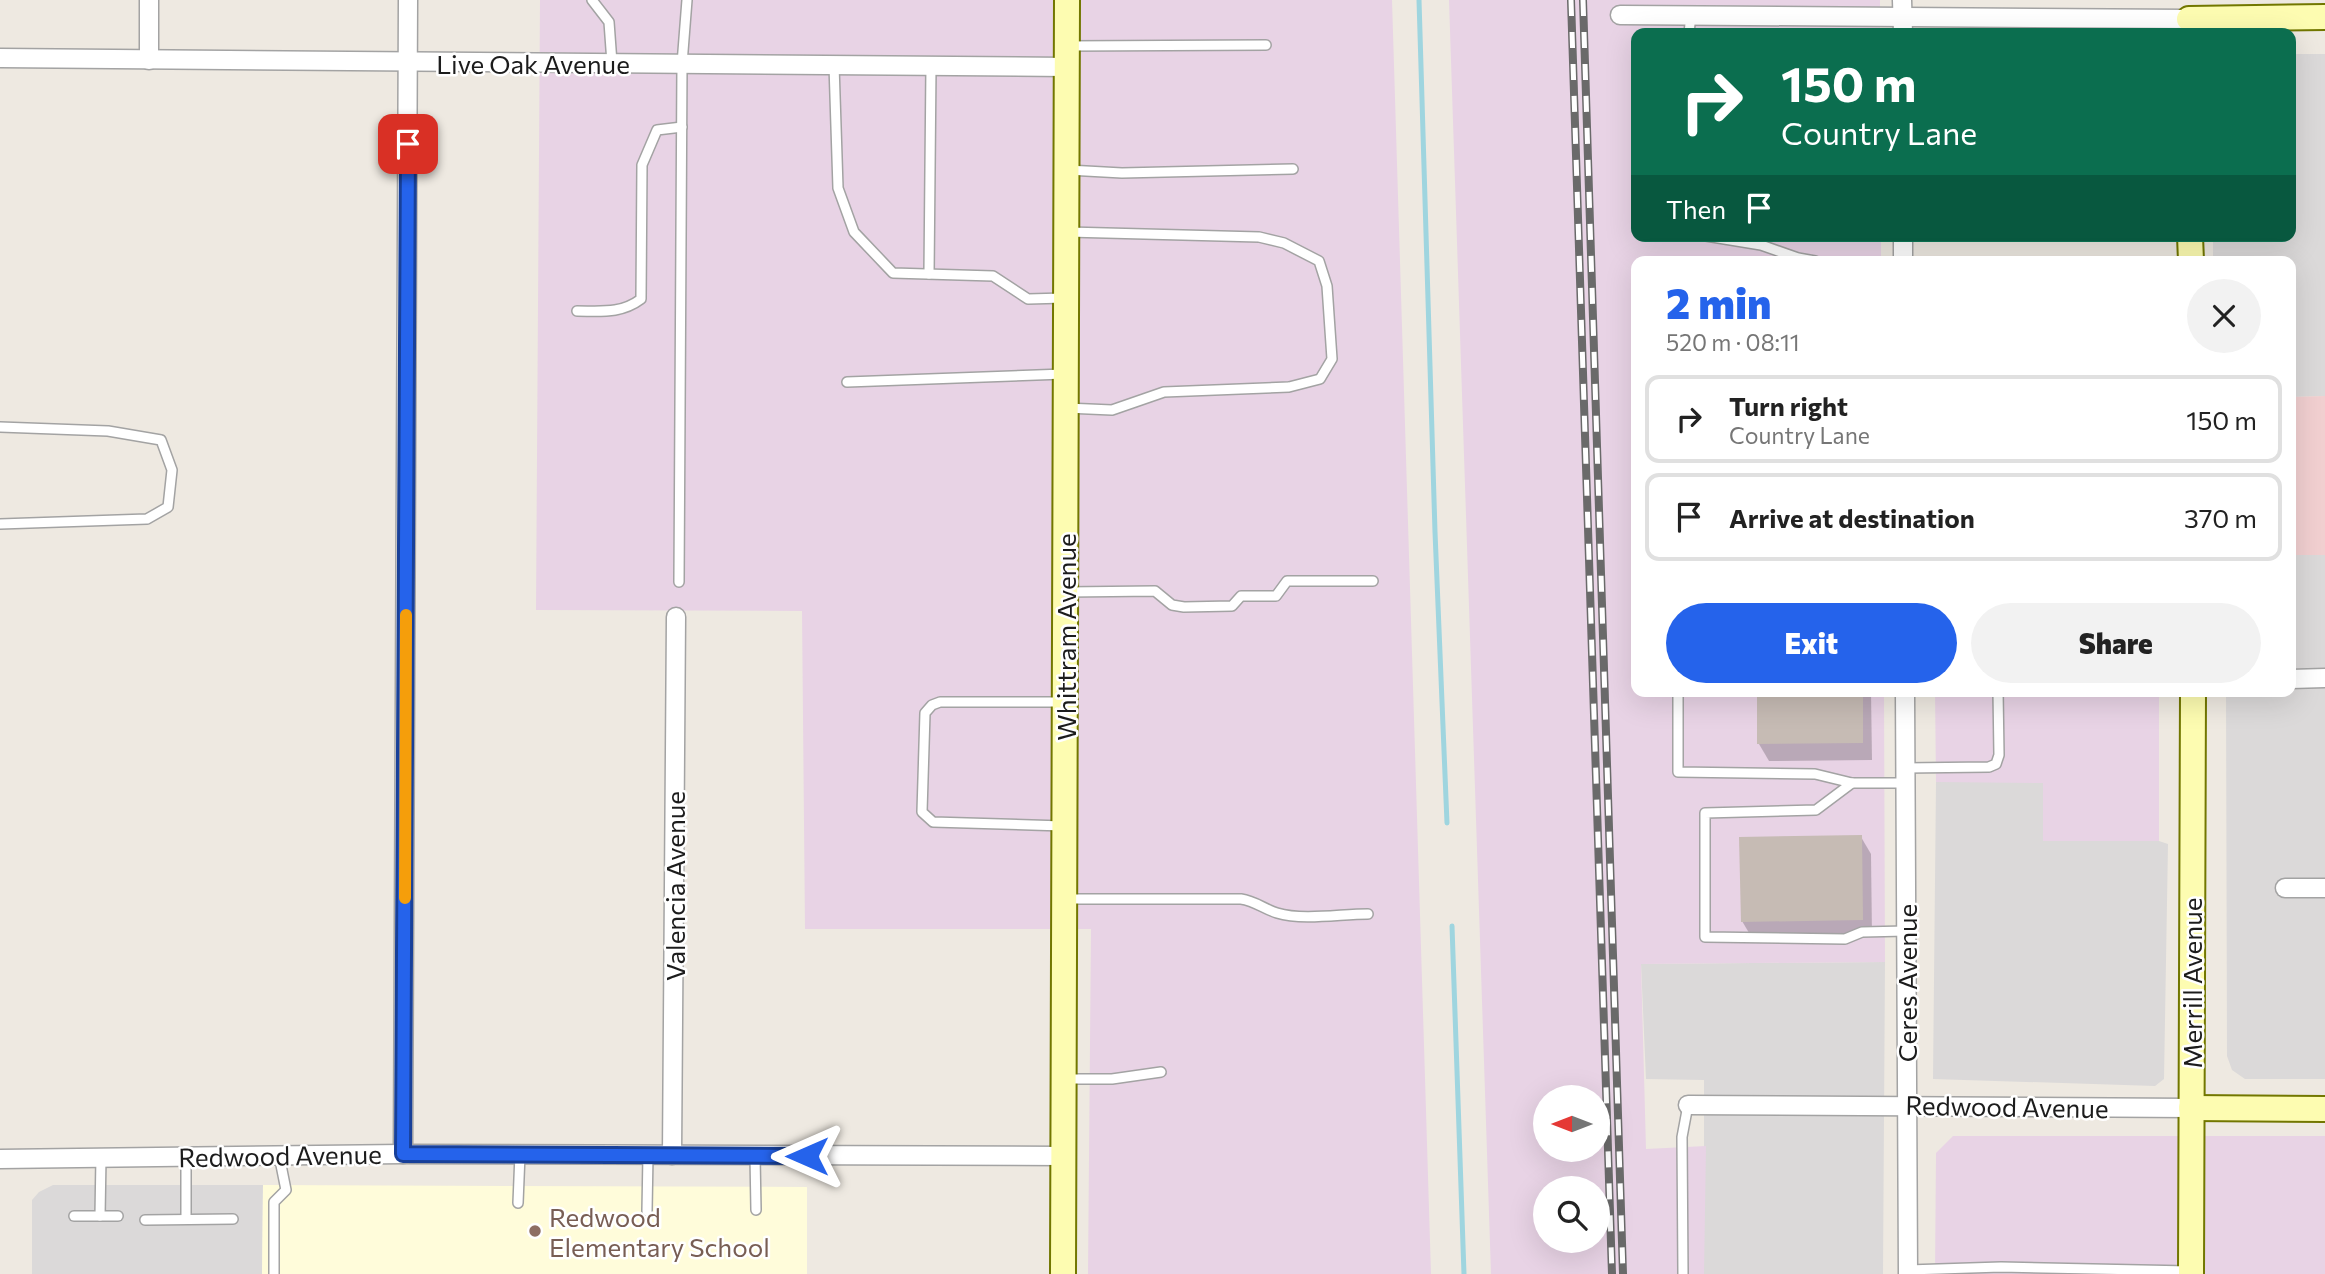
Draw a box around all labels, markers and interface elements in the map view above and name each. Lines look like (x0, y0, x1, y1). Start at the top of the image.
street label: Live Oak Avenue (436, 48, 630, 79)
text: 150 m (1781, 52, 1916, 112)
icon: right (1666, 56, 1757, 147)
text: Country Lane (1781, 112, 1977, 152)
pin (378, 114, 438, 174)
icon: arrive (389, 125, 427, 163)
icon: arrive (1740, 189, 1778, 227)
text: Then (1666, 193, 1726, 224)
text: 2 min (1666, 276, 1772, 328)
button: close (2187, 279, 2261, 353)
text: 520 m · 08:11 (1666, 328, 1800, 356)
text: Turn right (1729, 390, 1848, 421)
icon: right (1670, 400, 1708, 438)
text: 150 m (2186, 404, 2257, 435)
text: Country Lane (1729, 421, 1870, 449)
icon: arrive (1670, 498, 1708, 536)
text: Arrive at destination (1729, 502, 1975, 533)
text: 370 m (2184, 502, 2257, 533)
street label: Whittram Avenue (1050, 533, 1081, 741)
button: Exit (1666, 603, 1957, 683)
button: Share (1971, 603, 2261, 683)
street label: Valencia Avenue (659, 791, 690, 981)
street label: Merrill Avenue (2176, 898, 2207, 1068)
street label: Ceres Avenue (1891, 904, 1922, 1062)
north arrow (1533, 1085, 1610, 1162)
map controls (1533, 1085, 1610, 1253)
street label: Redwood Avenue (1905, 1089, 2109, 1123)
position arrow (770, 1119, 844, 1193)
street label: Redwood Avenue (178, 1138, 382, 1172)
button: search (1533, 1176, 1610, 1253)
place label: Redwood Elementary School (549, 1201, 770, 1262)
marker: Redwood Elementary School (527, 1223, 543, 1239)

